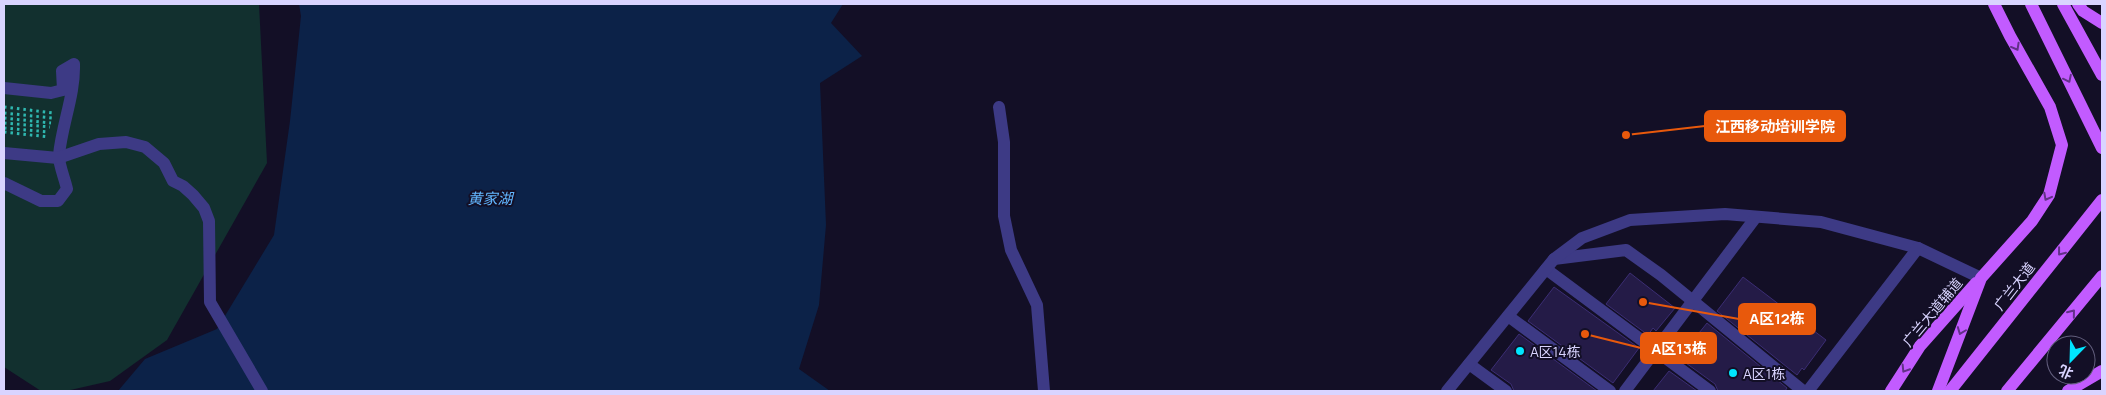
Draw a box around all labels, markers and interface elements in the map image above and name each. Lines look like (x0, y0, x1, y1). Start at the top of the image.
one-way arrow (2010, 42, 2020, 51)
one-way arrow (2062, 74, 2072, 83)
callout: 江西移动培训学院 (1705, 111, 1845, 141)
text: 江西移动培训学院 (1715, 116, 1835, 137)
water label: 黄家湖 (467, 188, 514, 209)
one-way arrow (2043, 191, 2053, 200)
one-way arrow (2058, 246, 2067, 255)
street label: 广兰大道 (1989, 258, 2039, 314)
street label: 广兰大道辅道 (1898, 274, 1966, 350)
callout: A区12栋 (1739, 304, 1815, 334)
text: A区12栋 (1749, 308, 1805, 329)
one-way arrow (2066, 310, 2074, 319)
one-way arrow (1956, 327, 1966, 335)
callout: A区13栋 (1641, 333, 1716, 363)
north arrow (2046, 335, 2096, 385)
text: A区13栋 (1651, 338, 1707, 359)
place label: A区14栋 (1530, 342, 1581, 361)
marker: A区14栋 (1514, 345, 1526, 357)
text: 北 (2056, 361, 2076, 384)
place label: A区1栋 (1743, 364, 1785, 383)
one-way arrow (1902, 364, 1912, 373)
marker: A区1栋 (1727, 367, 1739, 379)

